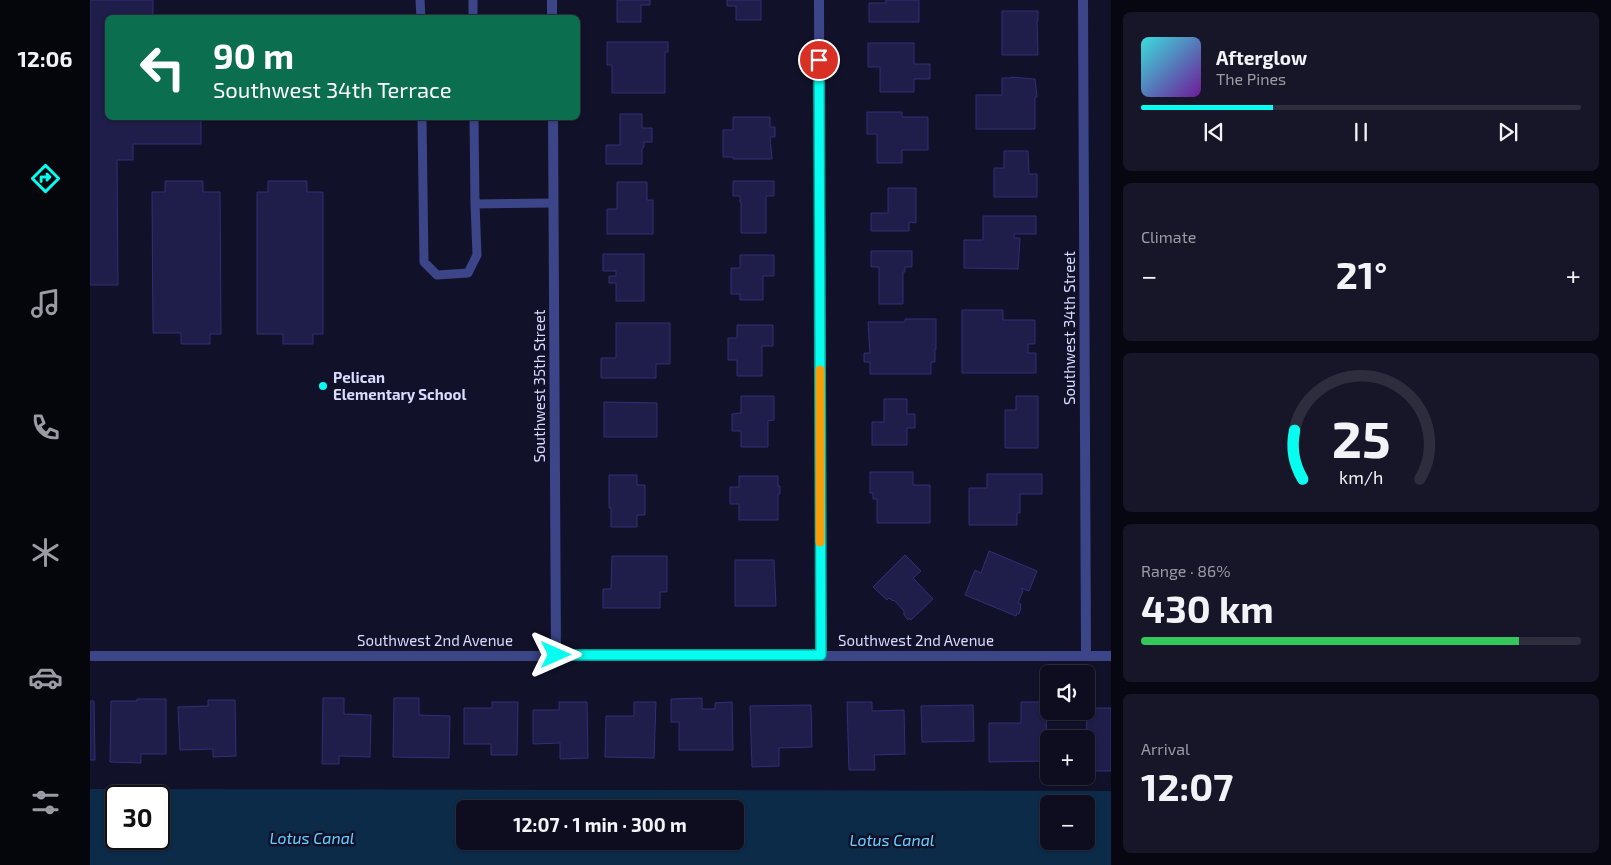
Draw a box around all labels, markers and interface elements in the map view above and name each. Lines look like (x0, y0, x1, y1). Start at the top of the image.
text: 90 m (213, 34, 294, 76)
icon: left (130, 35, 195, 100)
pin (798, 39, 840, 81)
text: 12:06 (18, 45, 72, 71)
icon: arrive (805, 46, 833, 74)
text: Afterglow (1216, 46, 1307, 69)
text: The Pines (1216, 69, 1286, 88)
text: Southwest 34th Terrace (213, 76, 451, 102)
icon: previous (1200, 118, 1228, 146)
icon: pause (1347, 118, 1375, 146)
icon: next (1494, 118, 1522, 146)
icon: directions (28, 161, 63, 196)
text: Climate (1141, 227, 1196, 246)
street label: Southwest 34th Street (1060, 251, 1078, 405)
text: 21° (1336, 251, 1387, 297)
text: − (1141, 258, 1157, 292)
text: + (1566, 258, 1581, 292)
icon: music (28, 286, 63, 321)
street label: Southwest 35th Street (530, 309, 548, 462)
place label: Pelican Elementary School (333, 368, 466, 404)
marker: Pelican Elementary School (317, 380, 329, 392)
text: 25 (1332, 406, 1390, 468)
icon: phone (28, 410, 63, 445)
text: km/h (1339, 466, 1383, 488)
icon: climate (28, 535, 63, 570)
text: Range · 86% (1141, 561, 1231, 580)
text: 430 km (1141, 585, 1274, 631)
position arrow (529, 628, 581, 680)
street label: Southwest 2nd Avenue (357, 631, 513, 649)
street label: Southwest 2nd Avenue (838, 631, 994, 649)
icon: car (28, 660, 63, 695)
map controls (1040, 665, 1095, 850)
button: sound (1040, 665, 1095, 720)
button: + (1040, 730, 1095, 785)
text: Arrival (1141, 739, 1190, 758)
text: 12:07 (1141, 763, 1233, 809)
icon: filters (28, 785, 63, 820)
speed limit sign: 30 (105, 785, 170, 850)
button: − (1040, 795, 1095, 850)
text: 12:07 · 1 min · 300 m (513, 813, 687, 836)
water label: Lotus Canal (269, 828, 355, 847)
water label: Lotus Canal (849, 830, 935, 849)

